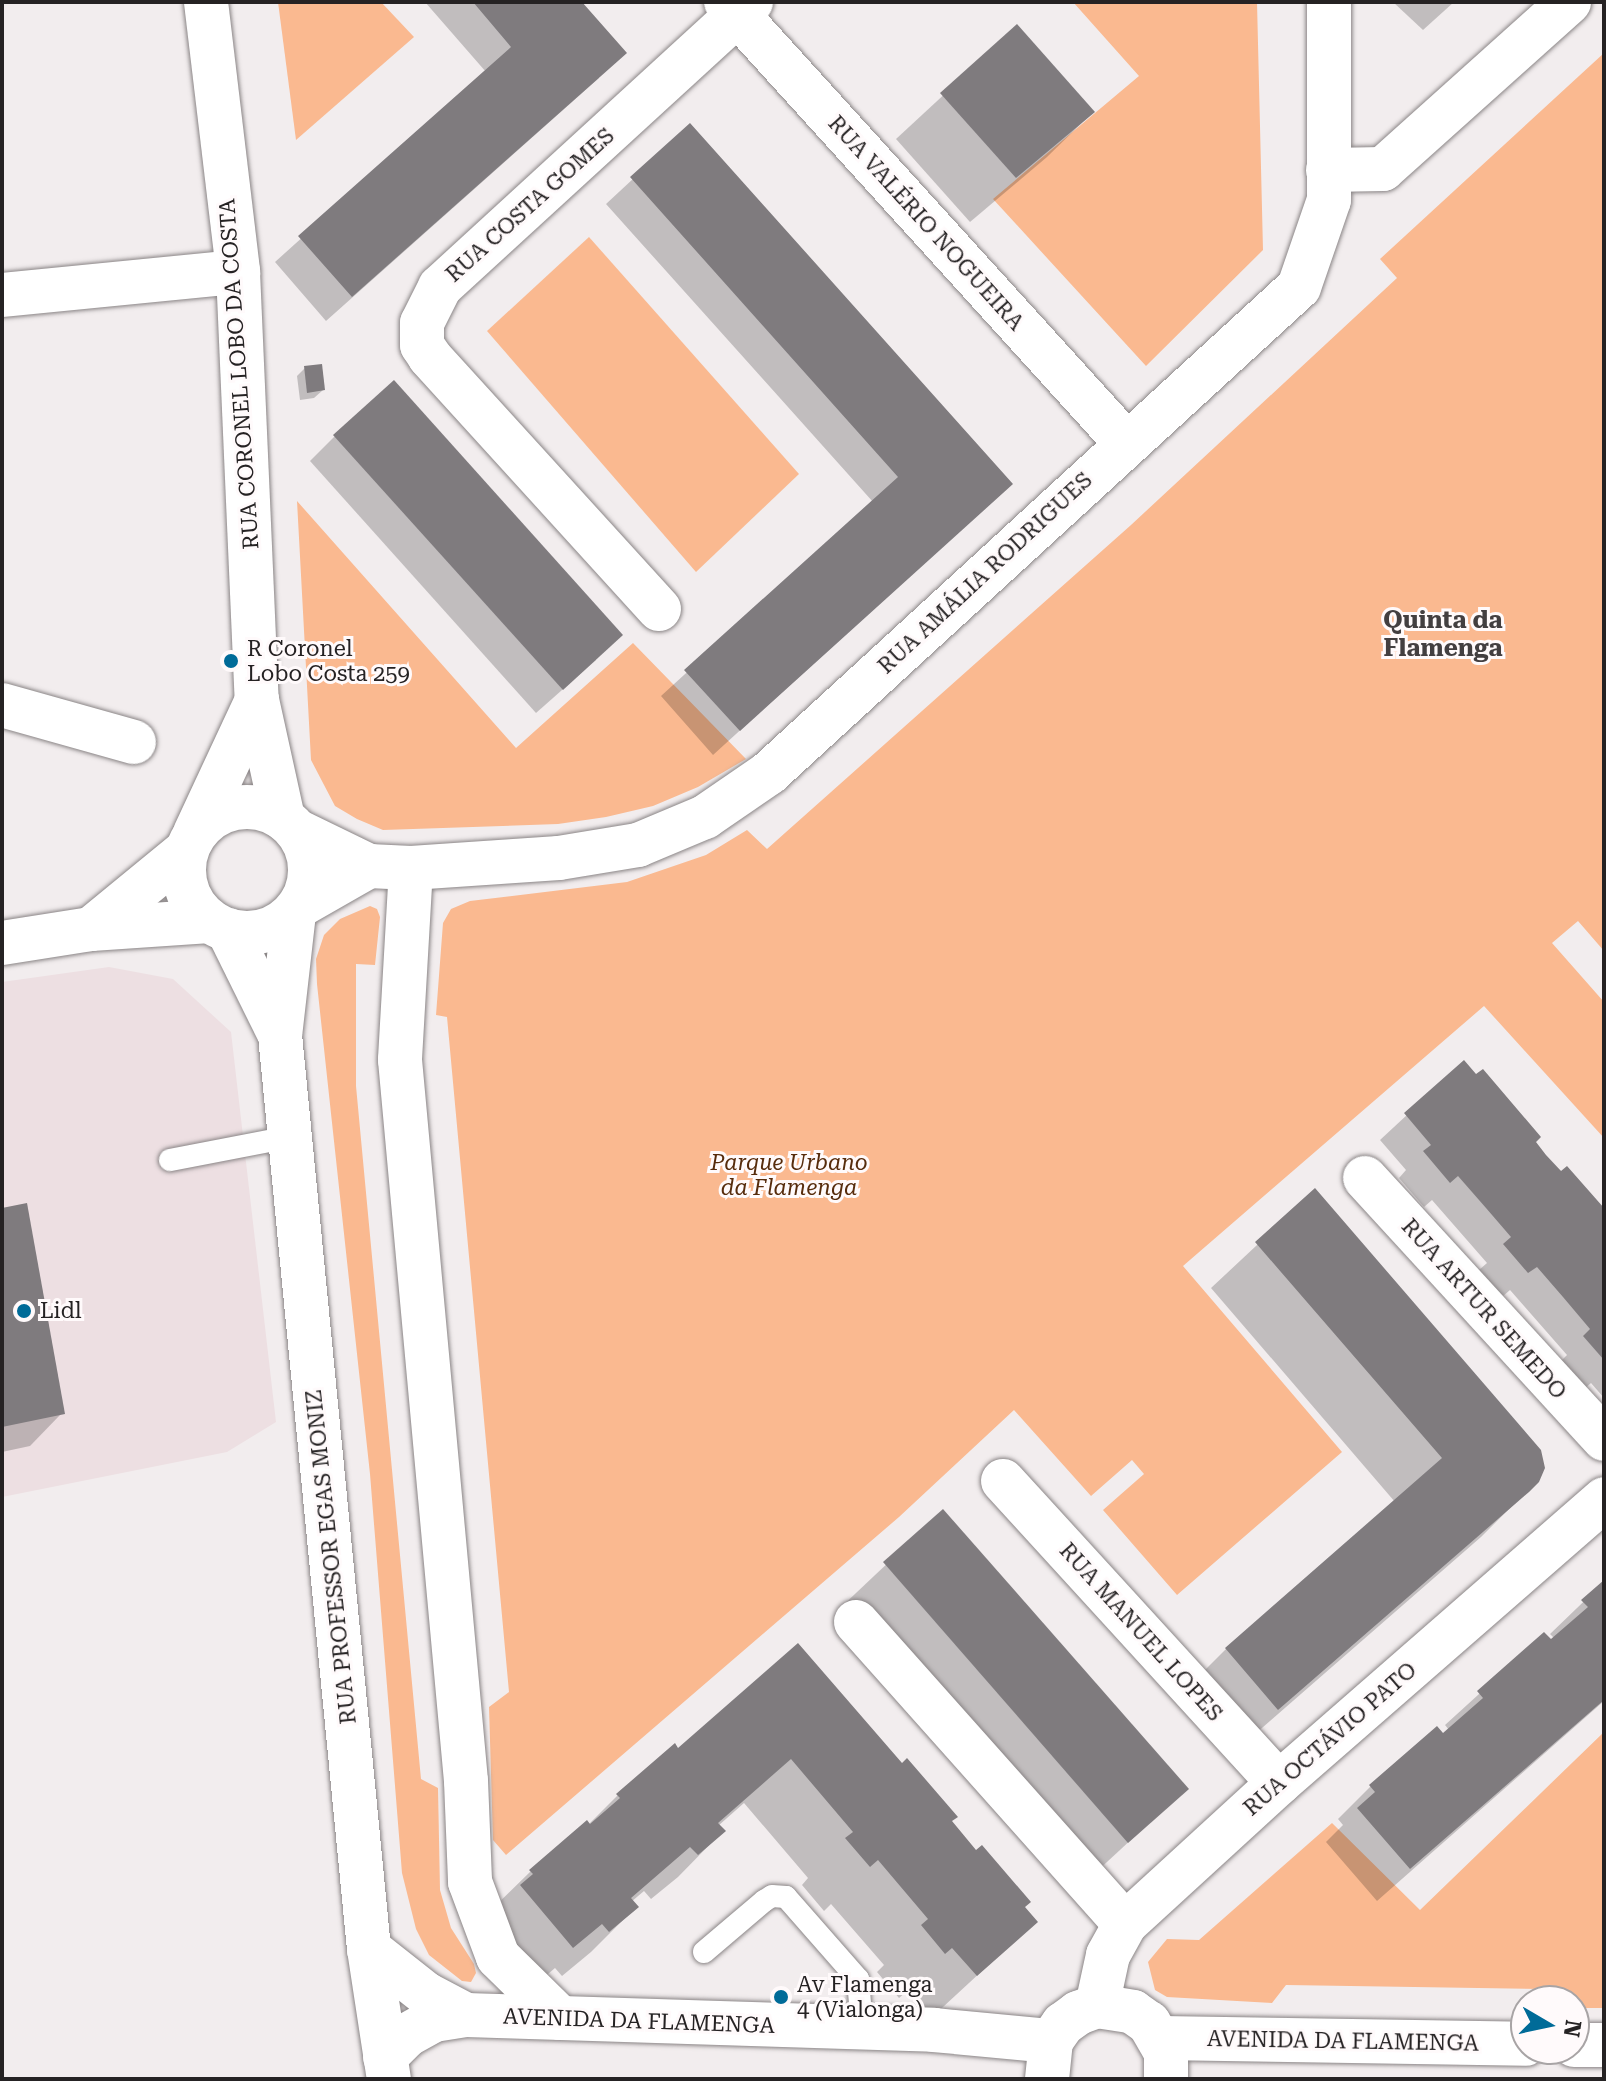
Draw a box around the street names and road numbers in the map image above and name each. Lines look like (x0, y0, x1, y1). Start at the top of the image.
street label: RUA VALÉRIO NOGUEIRA (823, 110, 1029, 336)
street label: RUA COSTA GOMES (440, 122, 620, 288)
street label: RUA CORONEL LOBO DA COSTA (214, 198, 264, 550)
street label: RUA AMÁLIA RODRIGUES (872, 467, 1098, 679)
street label: RUA ARTUR SEMEDO (1396, 1213, 1572, 1405)
street label: RUA PROFESSOR EGAS MONIZ (300, 1389, 362, 1725)
street label: RUA MANUEL LOPES (1054, 1537, 1228, 1727)
street label: RUA OCTÁVIO PATO (1238, 1657, 1422, 1821)
street label: AVENIDA DA FLAMENGA (503, 2003, 775, 2039)
street label: AVENIDA DA FLAMENGA (1207, 2025, 1479, 2057)

